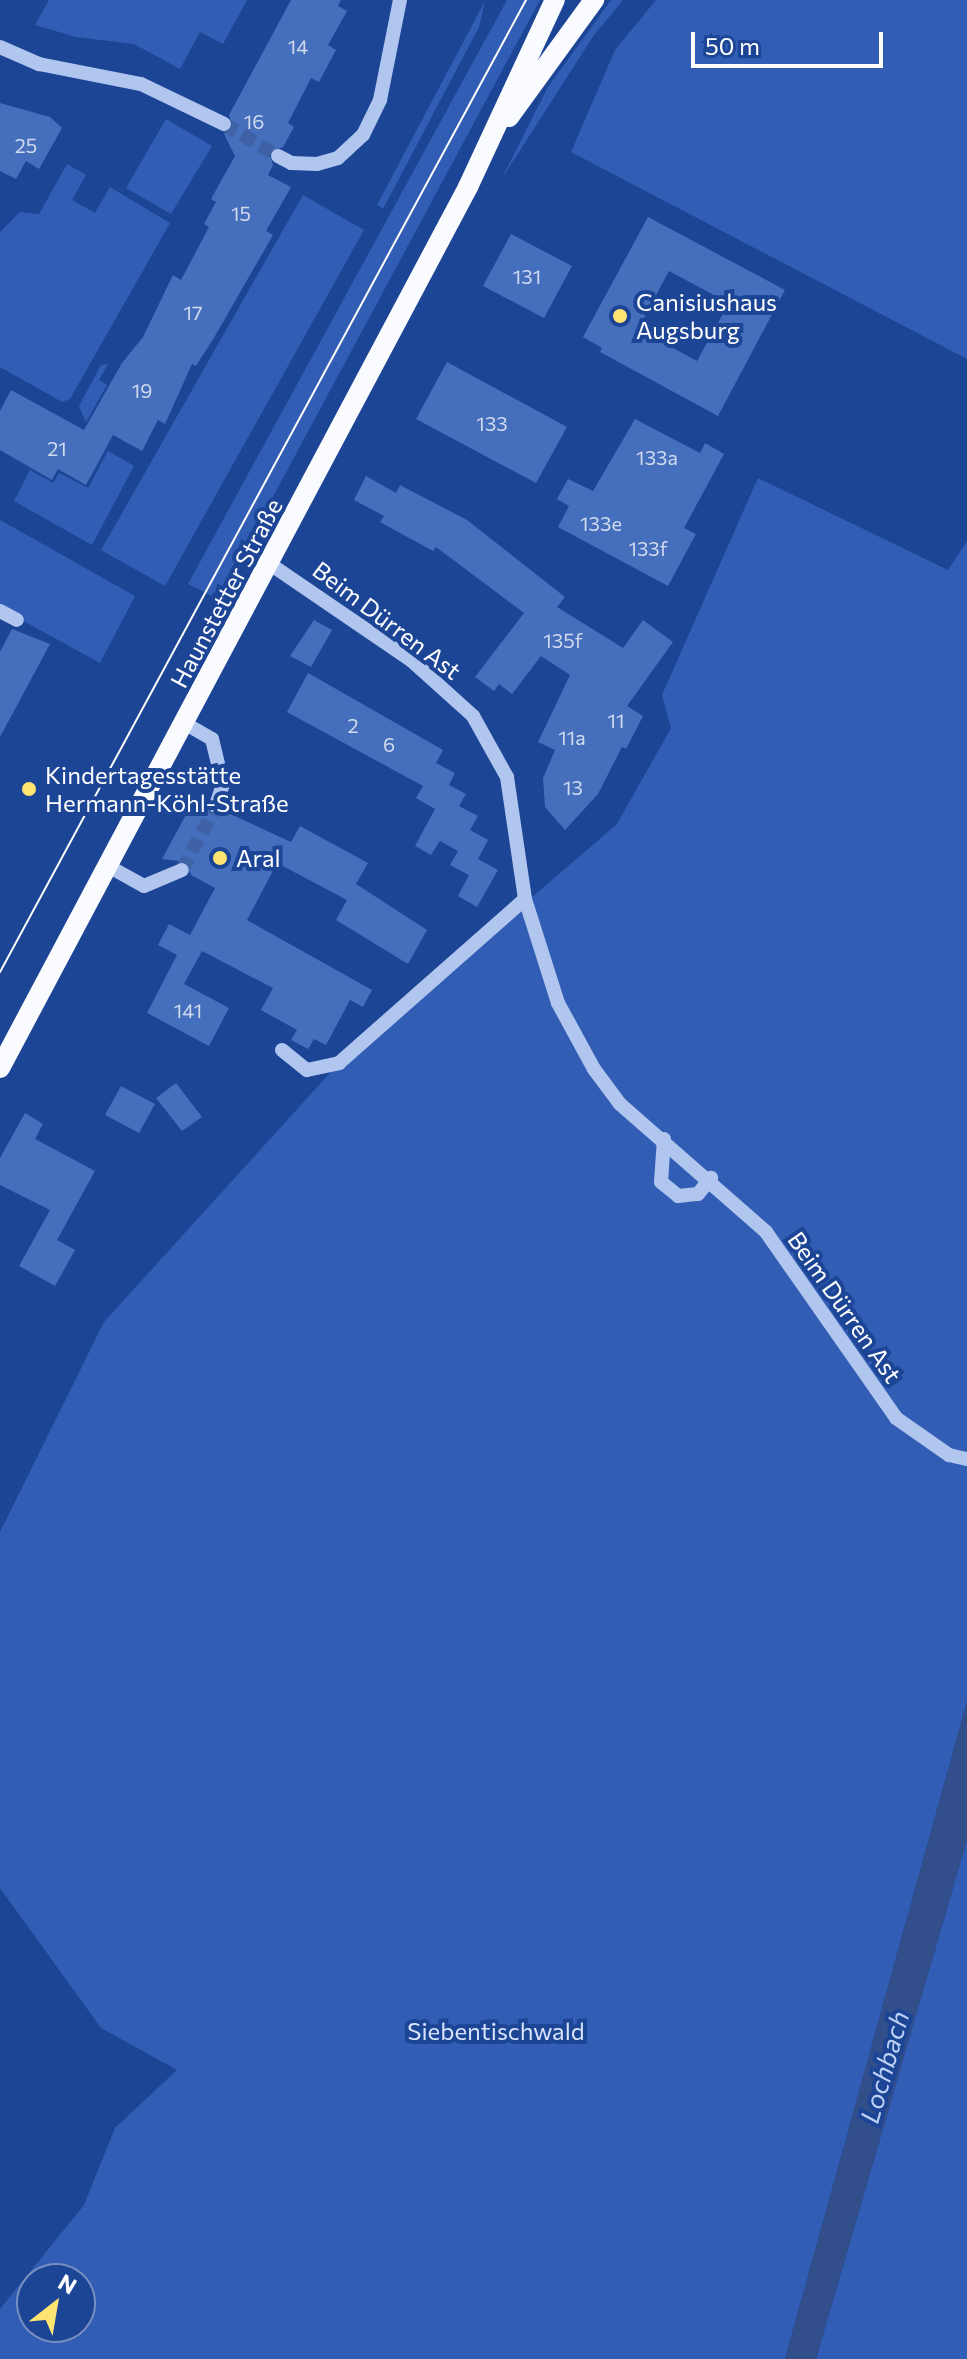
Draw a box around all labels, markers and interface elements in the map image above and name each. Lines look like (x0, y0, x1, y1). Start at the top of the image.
scale bar (695, 16, 887, 66)
text: 50 m (705, 31, 760, 60)
house number: 14 (288, 34, 308, 58)
house number: 16 (244, 109, 264, 133)
house number: 25 (15, 133, 37, 157)
house number: 15 (231, 201, 251, 225)
house number: 131 (513, 264, 541, 288)
place label: Canisiushaus Augsburg (636, 288, 777, 344)
house number: 17 (183, 300, 203, 324)
marker: Canisiushaus Augsburg (611, 307, 629, 325)
house number: 19 (132, 378, 152, 402)
house number: 133 (476, 411, 508, 435)
house number: 21 (47, 436, 67, 460)
house number: 133a (636, 445, 678, 469)
street label: Haunstetter Straße (164, 494, 288, 692)
house number: 133e (580, 511, 622, 535)
house number: 133f (628, 536, 668, 560)
street label: Beim Dürren Ast (307, 555, 467, 685)
house number: 135f (543, 628, 583, 652)
house number: 11 (607, 708, 625, 732)
house number: 2 (347, 713, 359, 737)
house number: 11a (558, 725, 586, 749)
house number: 6 (383, 732, 395, 756)
place label: Kindertagesstätte Hermann-Köhl-Straße (45, 761, 289, 817)
house number: 13 (563, 775, 583, 799)
marker: Kindertagesstätte Hermann-Köhl-Straße (20, 780, 38, 798)
place label: Aral (236, 844, 281, 872)
marker: Aral (211, 849, 229, 867)
house number: 141 (174, 998, 202, 1022)
street label: Beim Dürren Ast (782, 1226, 908, 1388)
water label: Lochbach (853, 2007, 915, 2127)
park label: Siebentischwald (407, 2017, 585, 2045)
north arrow (16, 2263, 96, 2343)
text: N (54, 2268, 82, 2300)

